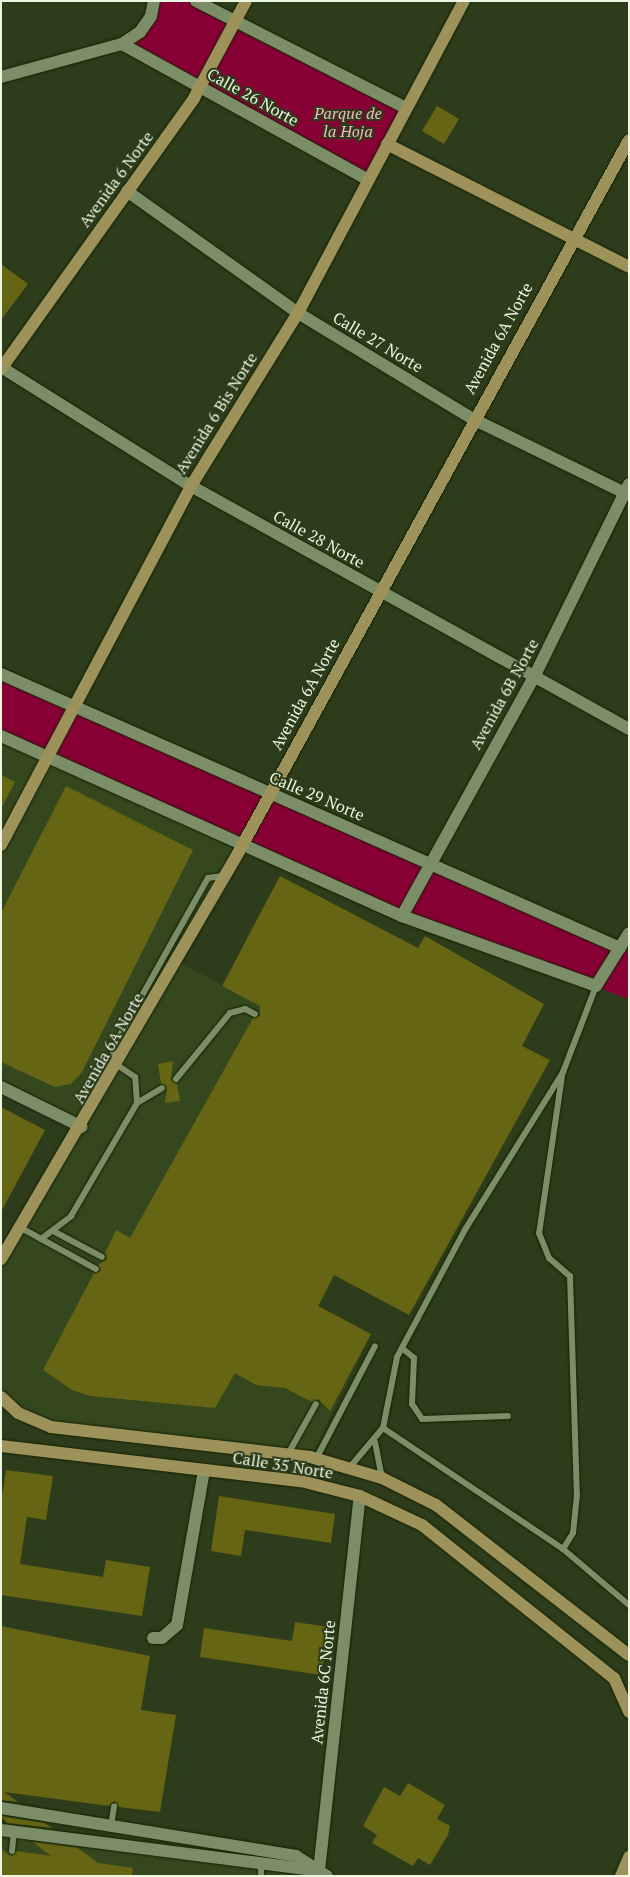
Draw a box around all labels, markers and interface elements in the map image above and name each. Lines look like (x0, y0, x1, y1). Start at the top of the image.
street label: Calle 26 Norte (204, 64, 302, 130)
park label: Parque de la Hoja (314, 103, 382, 141)
street label: Avenida 6 Norte (75, 127, 157, 231)
street label: Avenida 6A Norte (459, 279, 537, 397)
street label: Calle 27 Norte (330, 308, 426, 376)
street label: Avenida 6 Bis Norte (171, 349, 261, 477)
street label: Calle 28 Norte (270, 506, 368, 572)
street label: Avenida 6A Norte (266, 635, 344, 753)
street label: Avenida 6B Norte (466, 635, 542, 753)
street label: Calle 29 Norte (266, 767, 368, 825)
street label: Avenida 6A Norte (68, 989, 148, 1107)
street label: Calle 35 Norte (231, 1448, 335, 1482)
street label: Avenida 6C Norte (307, 1619, 339, 1745)

